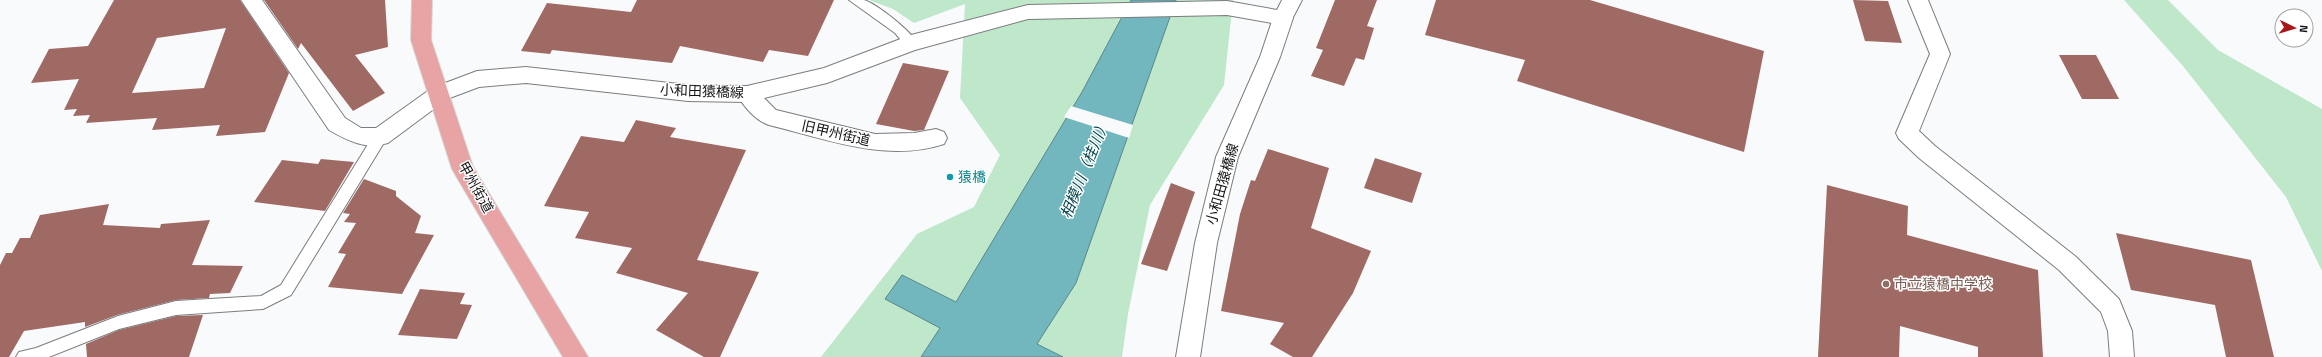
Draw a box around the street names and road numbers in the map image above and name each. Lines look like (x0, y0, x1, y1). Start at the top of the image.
street label: 小和田猿橋線 (660, 79, 744, 102)
street label: 旧甲州街道 (800, 114, 873, 151)
street label: 小和田猿橋線 (1200, 141, 1243, 227)
street label: 甲州街道 (454, 157, 499, 216)

